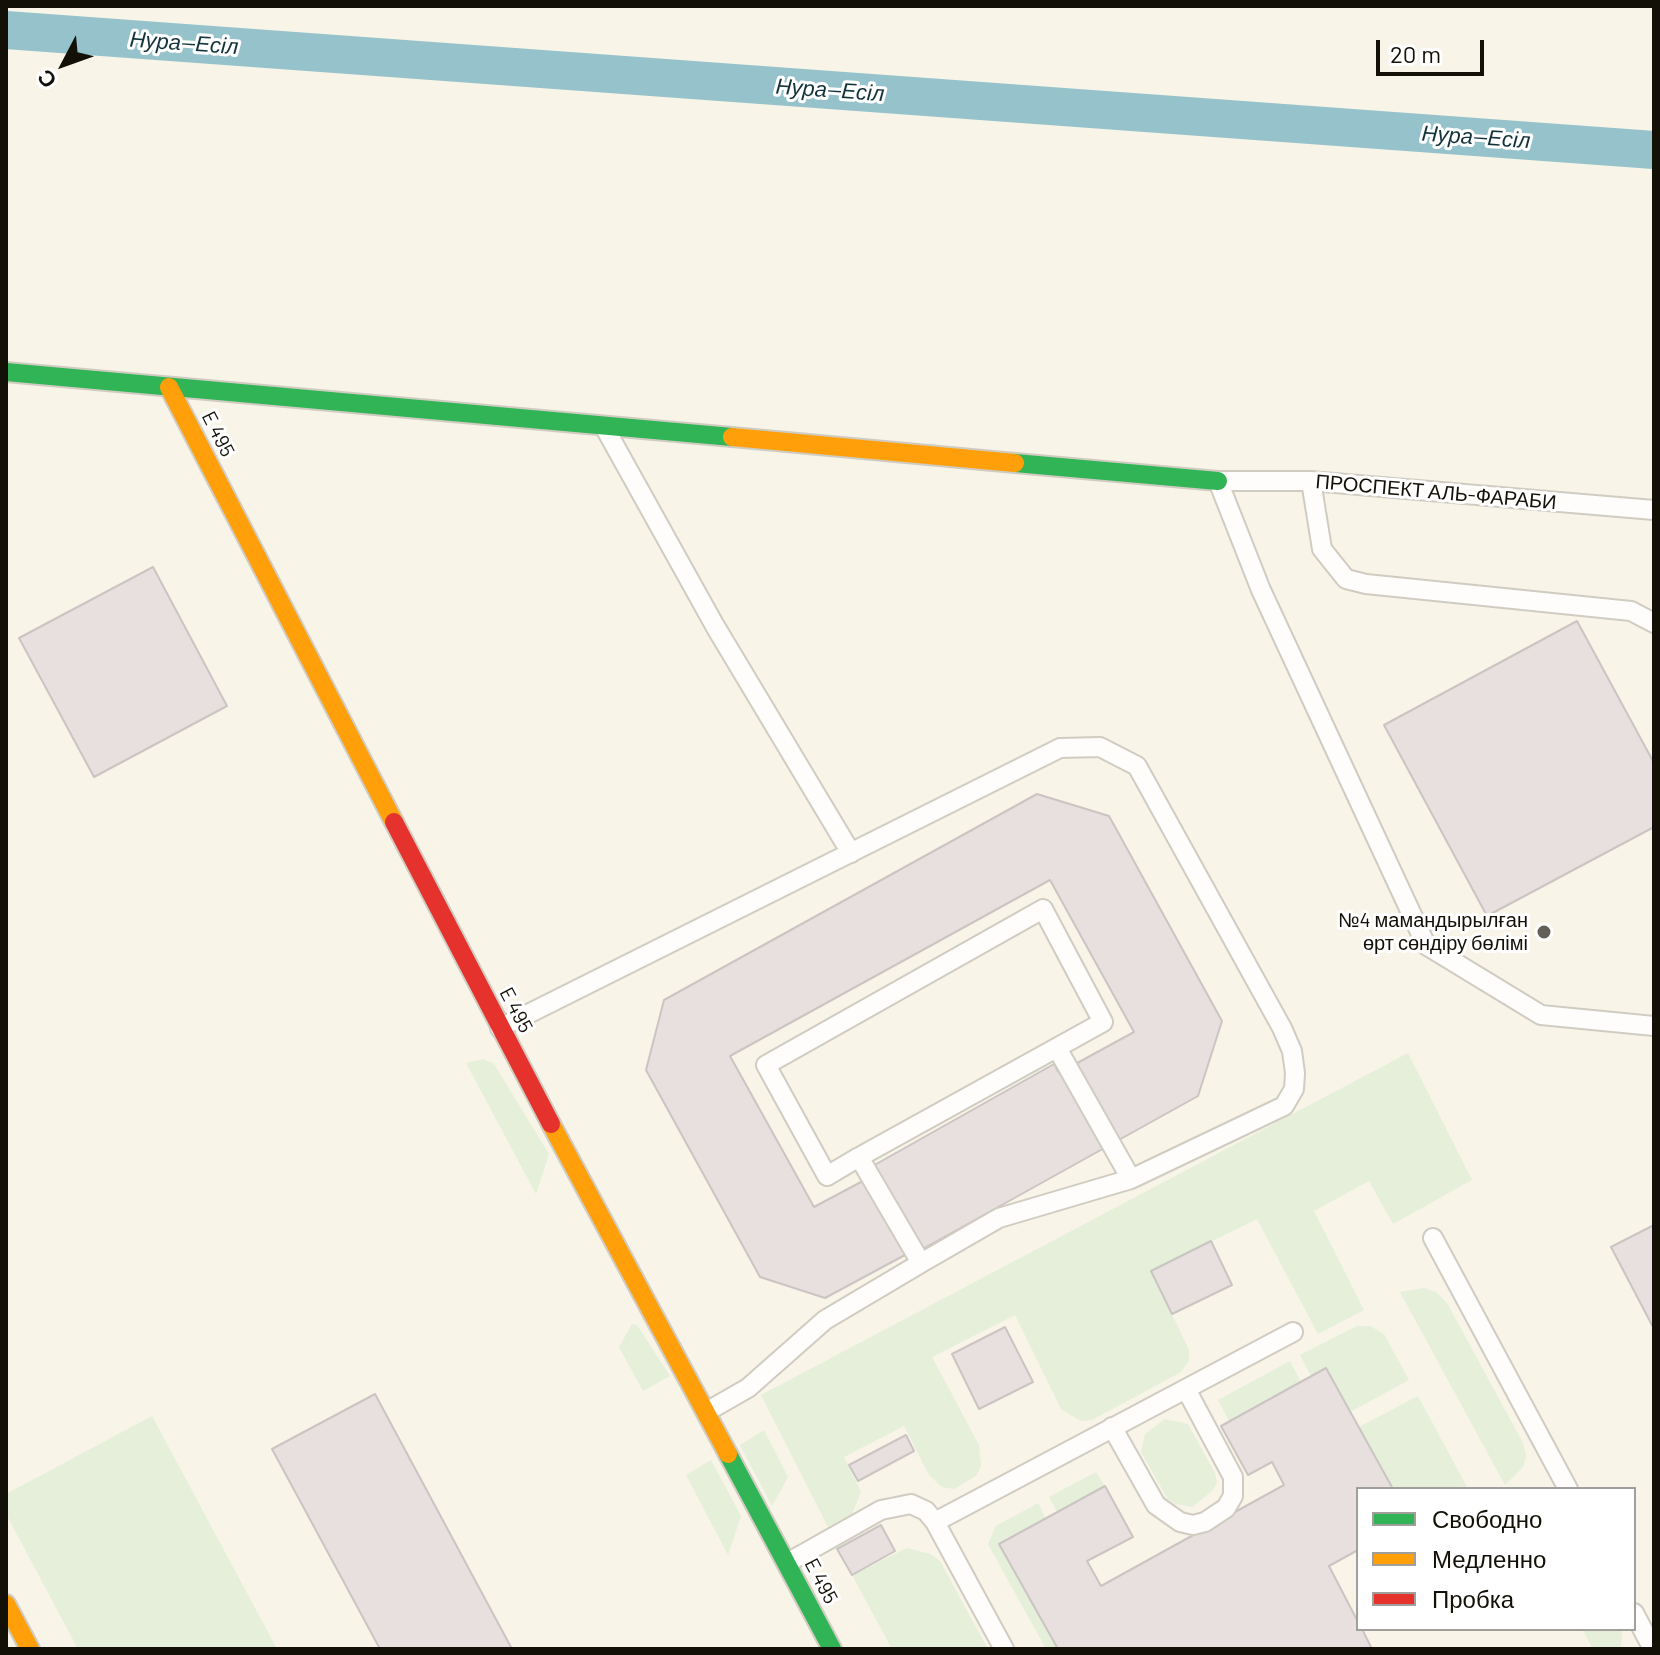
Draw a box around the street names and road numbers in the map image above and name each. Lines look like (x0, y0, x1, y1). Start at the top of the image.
street label: E 495 (196, 407, 240, 461)
street label: ПРОСПЕКТ АЛЬ-ФАРАБИ (1315, 470, 1557, 514)
street label: E 495 (494, 983, 538, 1037)
street label: E 495 (799, 1554, 843, 1608)

